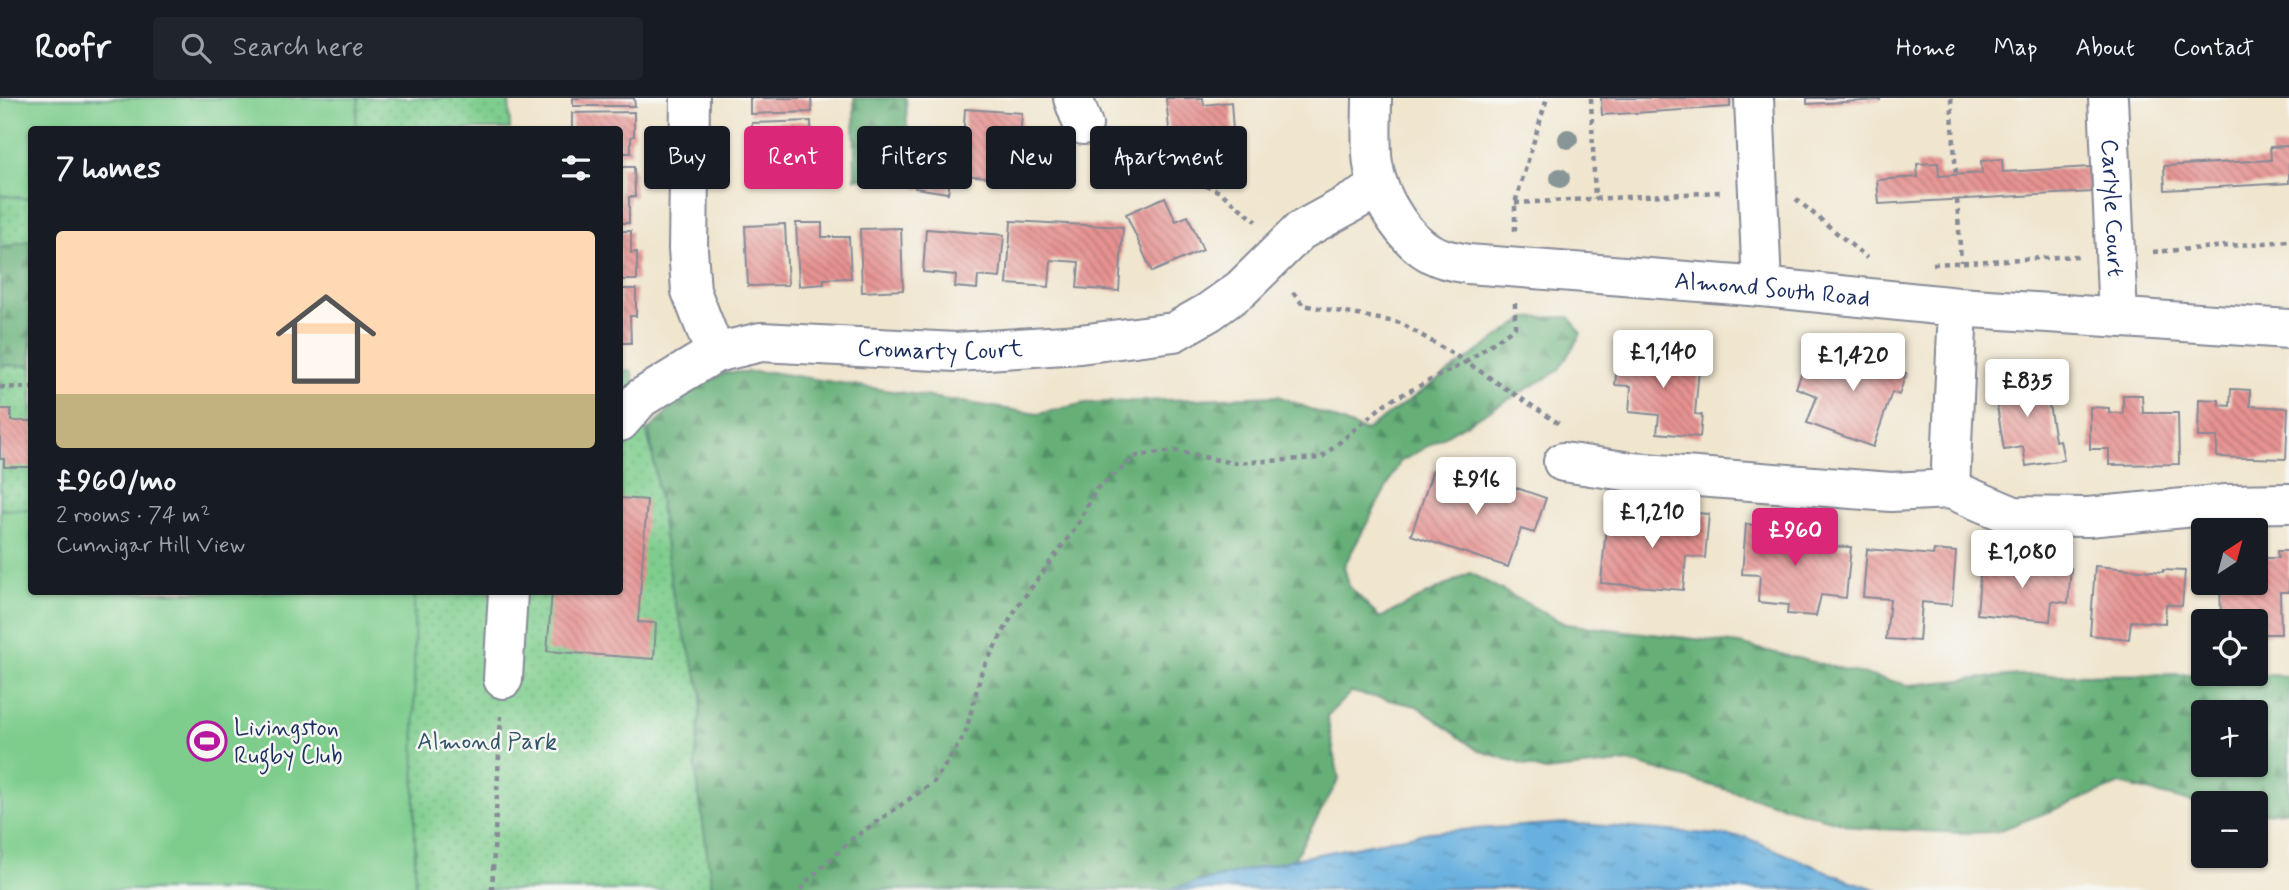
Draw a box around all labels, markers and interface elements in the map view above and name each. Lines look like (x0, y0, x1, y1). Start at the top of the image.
search box (153, 17, 643, 80)
text: Roofr (35, 26, 111, 70)
icon: search (177, 29, 215, 67)
text: Search here (233, 31, 364, 65)
text: Home (1896, 33, 1956, 64)
text: Map (1994, 33, 2038, 64)
text: About (2076, 33, 2135, 64)
text: Contact (2173, 33, 2254, 64)
chip: Buy (644, 126, 730, 189)
chip: Rent (744, 126, 843, 189)
chip: Filters (857, 126, 972, 189)
chip: New (986, 126, 1076, 189)
chip: Apartment (1090, 126, 1247, 189)
street label: Carlyle Court (2093, 138, 2130, 278)
text: 7 homes (56, 149, 161, 188)
icon: filters (557, 149, 595, 187)
street label: Almond South Road (1673, 266, 1871, 315)
icon: home (263, 276, 389, 402)
pin: £1,140 (1606, 330, 1720, 390)
street label: Cromarty Court (856, 333, 1024, 369)
pin: £1,420 (1796, 334, 1910, 393)
text: £1,140 (1629, 338, 1697, 368)
text: £1,420 (1817, 341, 1889, 371)
pin: £835 (1986, 360, 2068, 419)
text: £835 (2001, 367, 2053, 397)
pin: £916 (1435, 458, 1517, 517)
text: £960/mo (56, 462, 176, 501)
text: £916 (1452, 465, 1500, 495)
pin: £1,210 (1595, 490, 1709, 550)
text: £1,210 (1619, 498, 1685, 528)
text: 2 rooms · 74 m² (56, 501, 211, 531)
pin: £960 (1754, 508, 1836, 568)
text: £960 (1768, 516, 1822, 546)
north arrow (2191, 518, 2268, 595)
map controls (2191, 518, 2268, 868)
text: Cunnigar Hill View (56, 531, 245, 561)
pin: £1,080 (1965, 531, 2079, 590)
text: £1,080 (1987, 538, 2057, 568)
button: locate (2191, 609, 2268, 686)
button: + (2191, 700, 2268, 777)
place label: Livingston Rugby Club (234, 713, 343, 775)
sports icon: Livingston Rugby Club (186, 720, 228, 762)
park label: Almond Park (417, 727, 557, 758)
button: − (2191, 791, 2268, 868)

